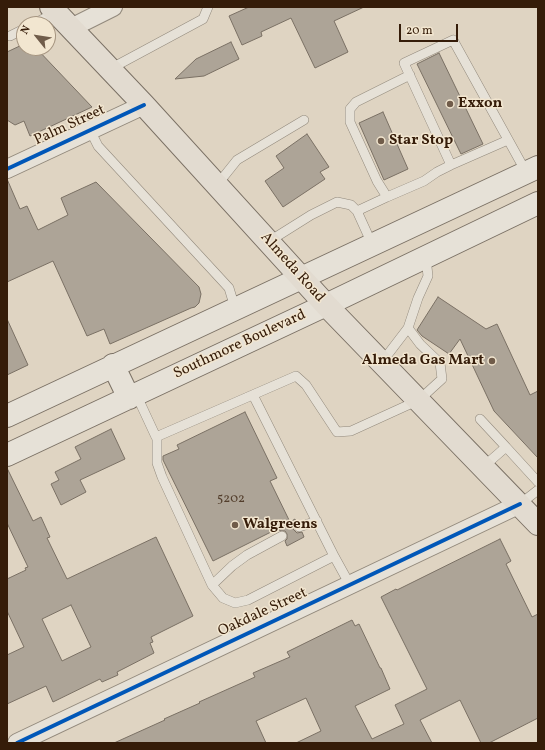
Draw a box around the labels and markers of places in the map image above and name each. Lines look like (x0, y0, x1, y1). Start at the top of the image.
place label: Exxon (458, 95, 502, 113)
marker: Exxon (445, 99, 455, 109)
place label: Star Stop (389, 132, 453, 150)
marker: Star Stop (376, 136, 386, 146)
place label: Almeda Gas Mart (362, 352, 484, 370)
marker: Almeda Gas Mart (487, 356, 497, 366)
place label: Walgreens (243, 516, 318, 534)
marker: Walgreens (230, 520, 240, 530)

